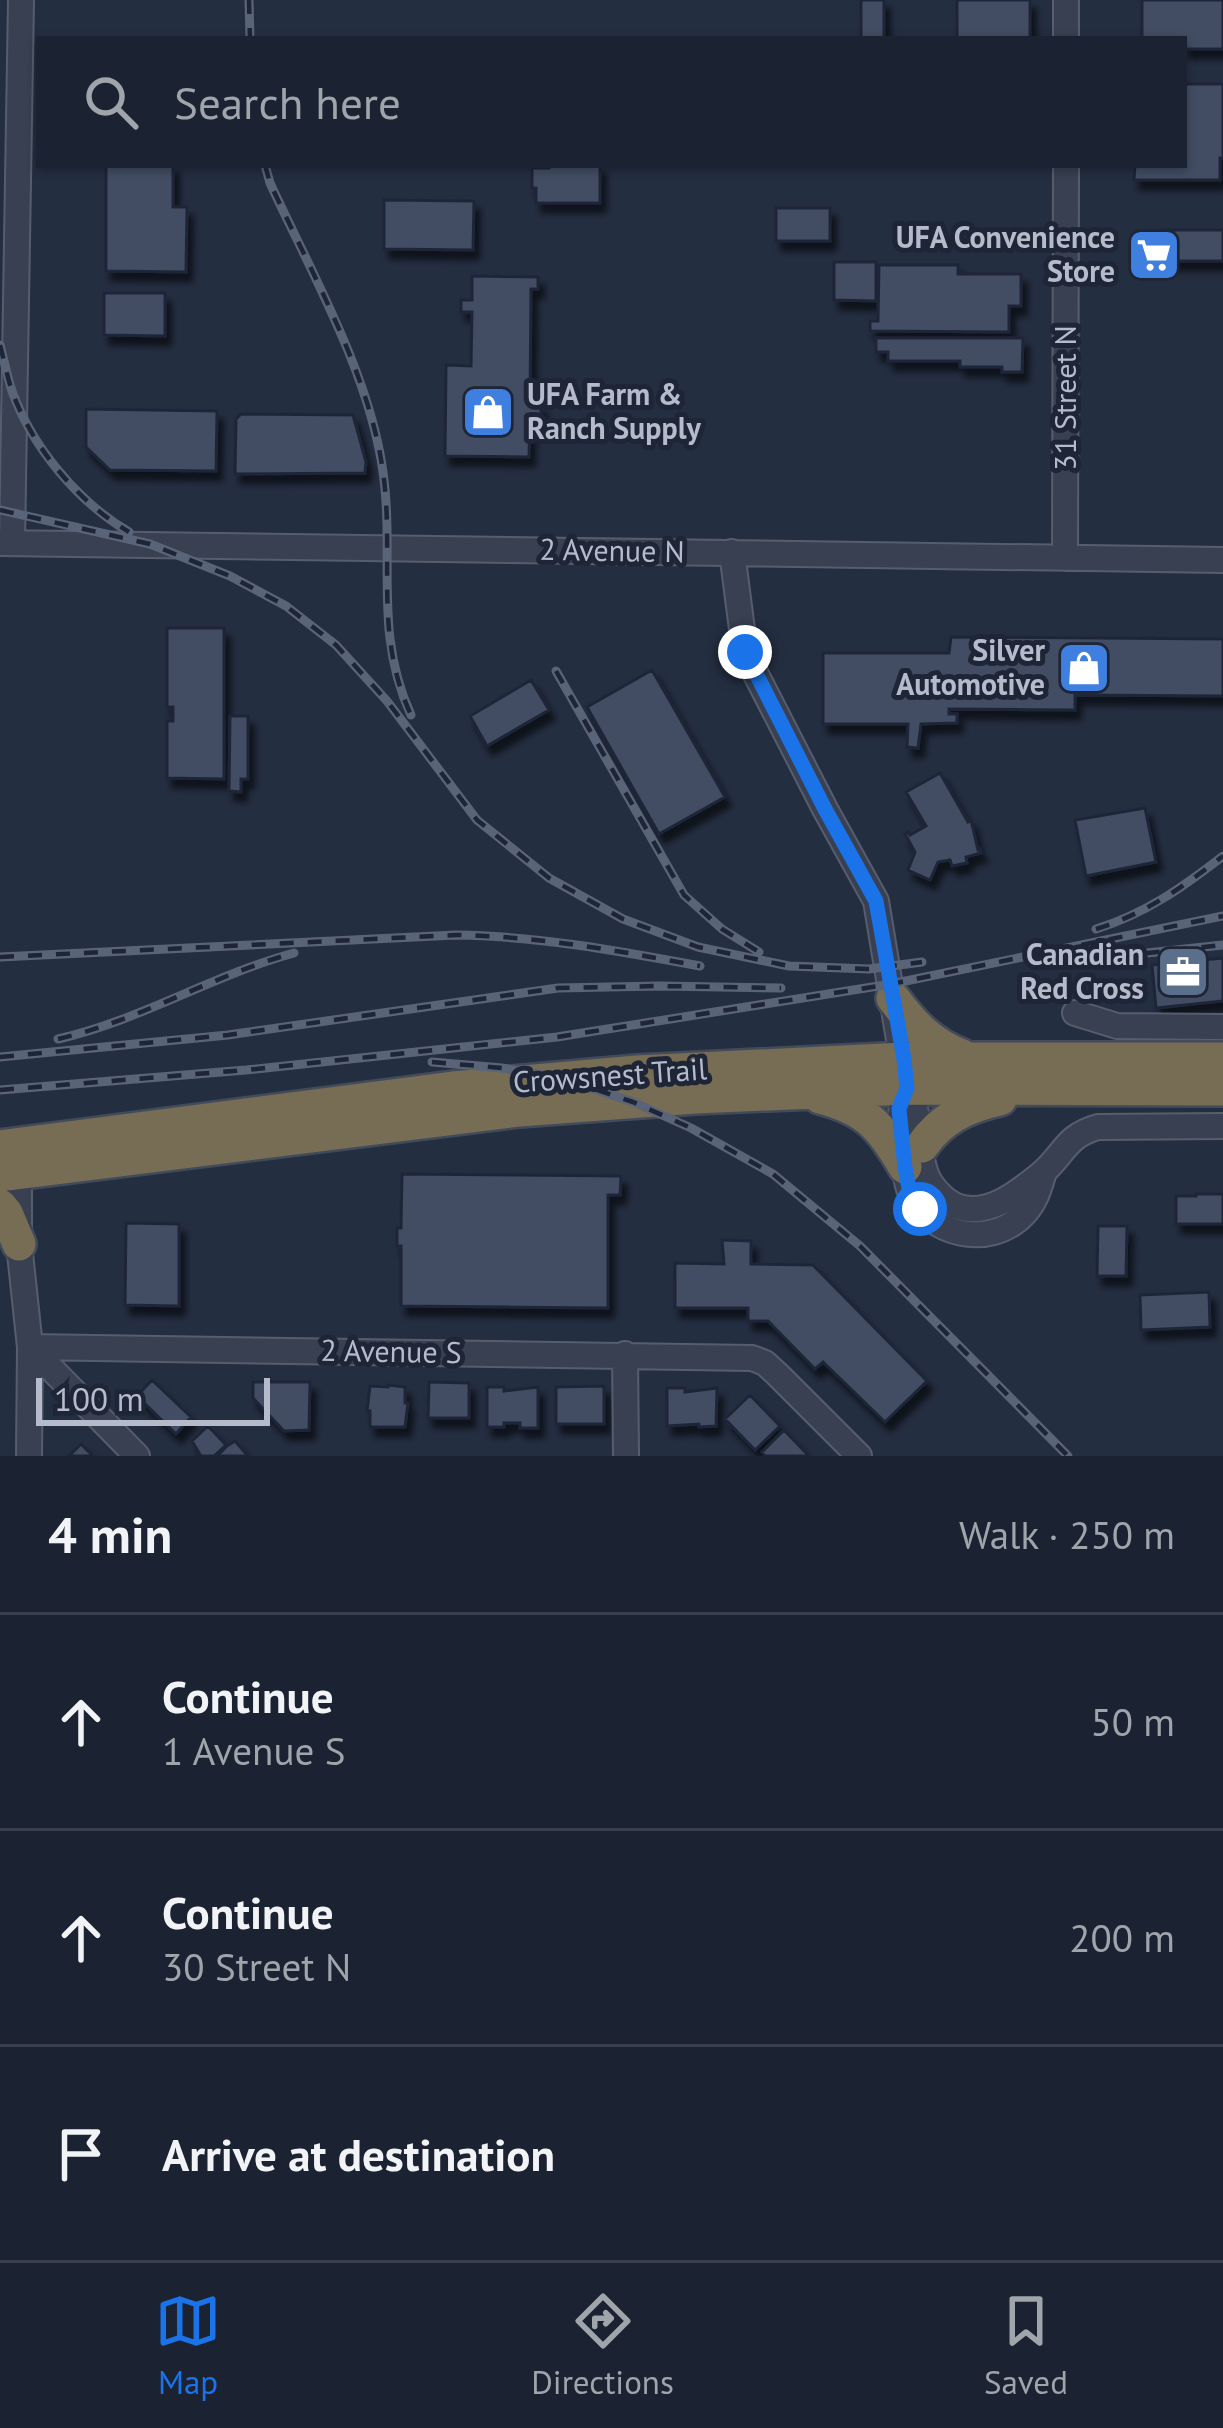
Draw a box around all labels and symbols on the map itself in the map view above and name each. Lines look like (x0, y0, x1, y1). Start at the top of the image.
place label: UFA Convenience Store (896, 217, 1115, 290)
supermarket icon: UFA Convenience Store (1126, 227, 1182, 283)
street label: 31 Street N (1045, 325, 1084, 471)
place label: UFA Farm & Ranch Supply (527, 374, 701, 447)
shop icon: UFA Farm & Ranch Supply (460, 384, 516, 440)
street label: 2 Avenue N (539, 529, 685, 570)
route end (718, 625, 772, 679)
place label: Silver Automotive (896, 630, 1045, 703)
shop icon: Silver Automotive (1056, 640, 1112, 696)
place label: Canadian Red Cross (1020, 934, 1144, 1007)
office icon: Canadian Red Cross (1155, 944, 1211, 1000)
street label: Crowsnest Trail (512, 1048, 708, 1101)
route start (893, 1182, 947, 1236)
street label: 2 Avenue S (320, 1330, 462, 1371)
scale bar (36, 1372, 270, 1425)

